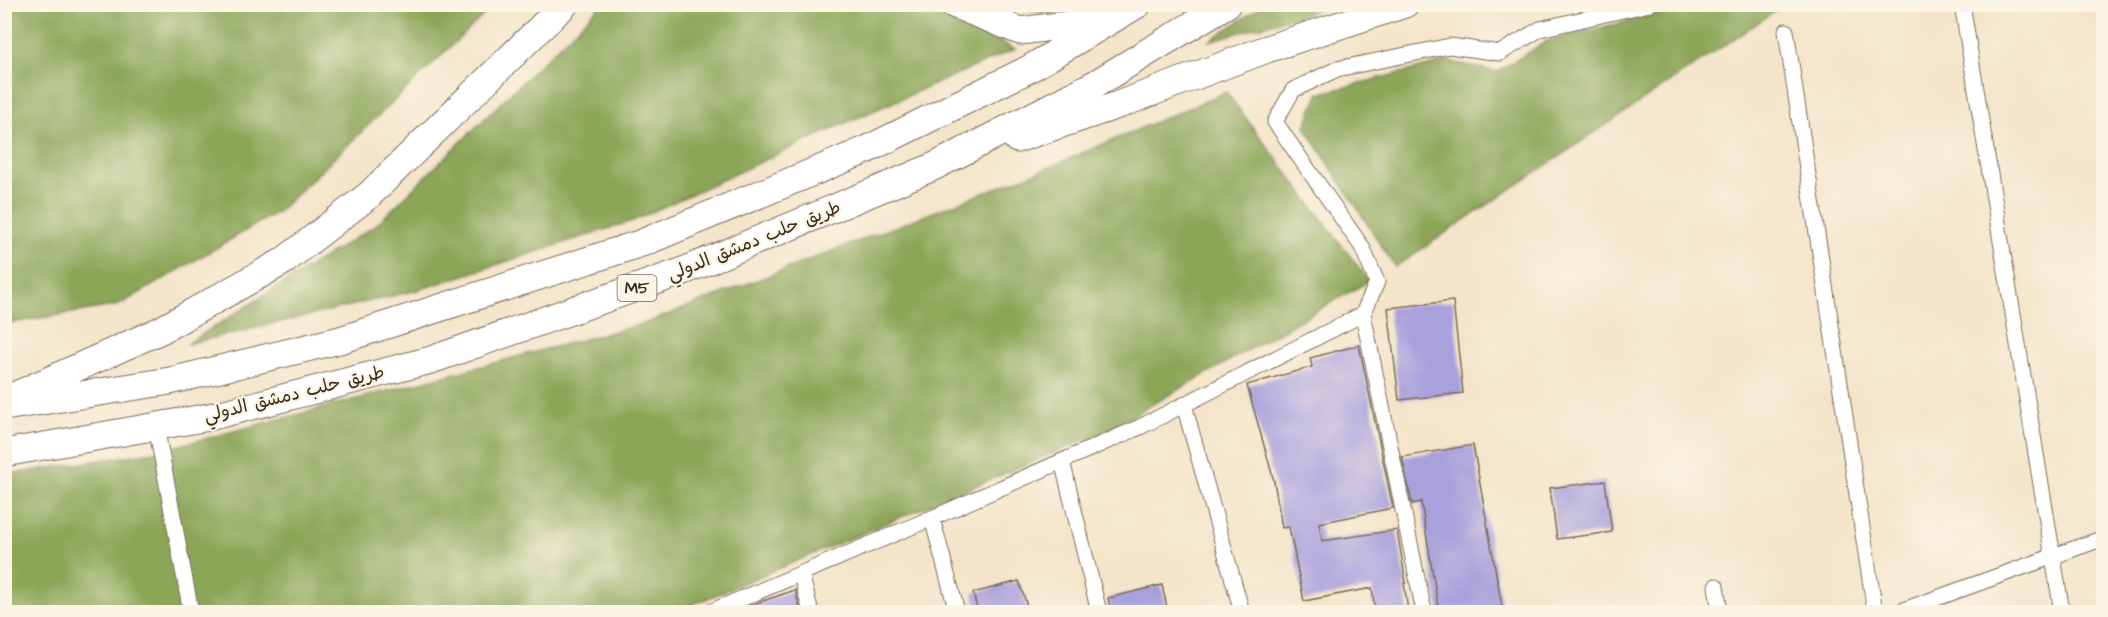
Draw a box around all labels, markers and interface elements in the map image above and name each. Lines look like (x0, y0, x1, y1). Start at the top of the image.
street label: طريق حلب دمشق الدولي (663, 195, 846, 290)
road number: M5 (618, 275, 656, 301)
street label: طريق حلب دمشق الدولي (201, 359, 388, 431)

